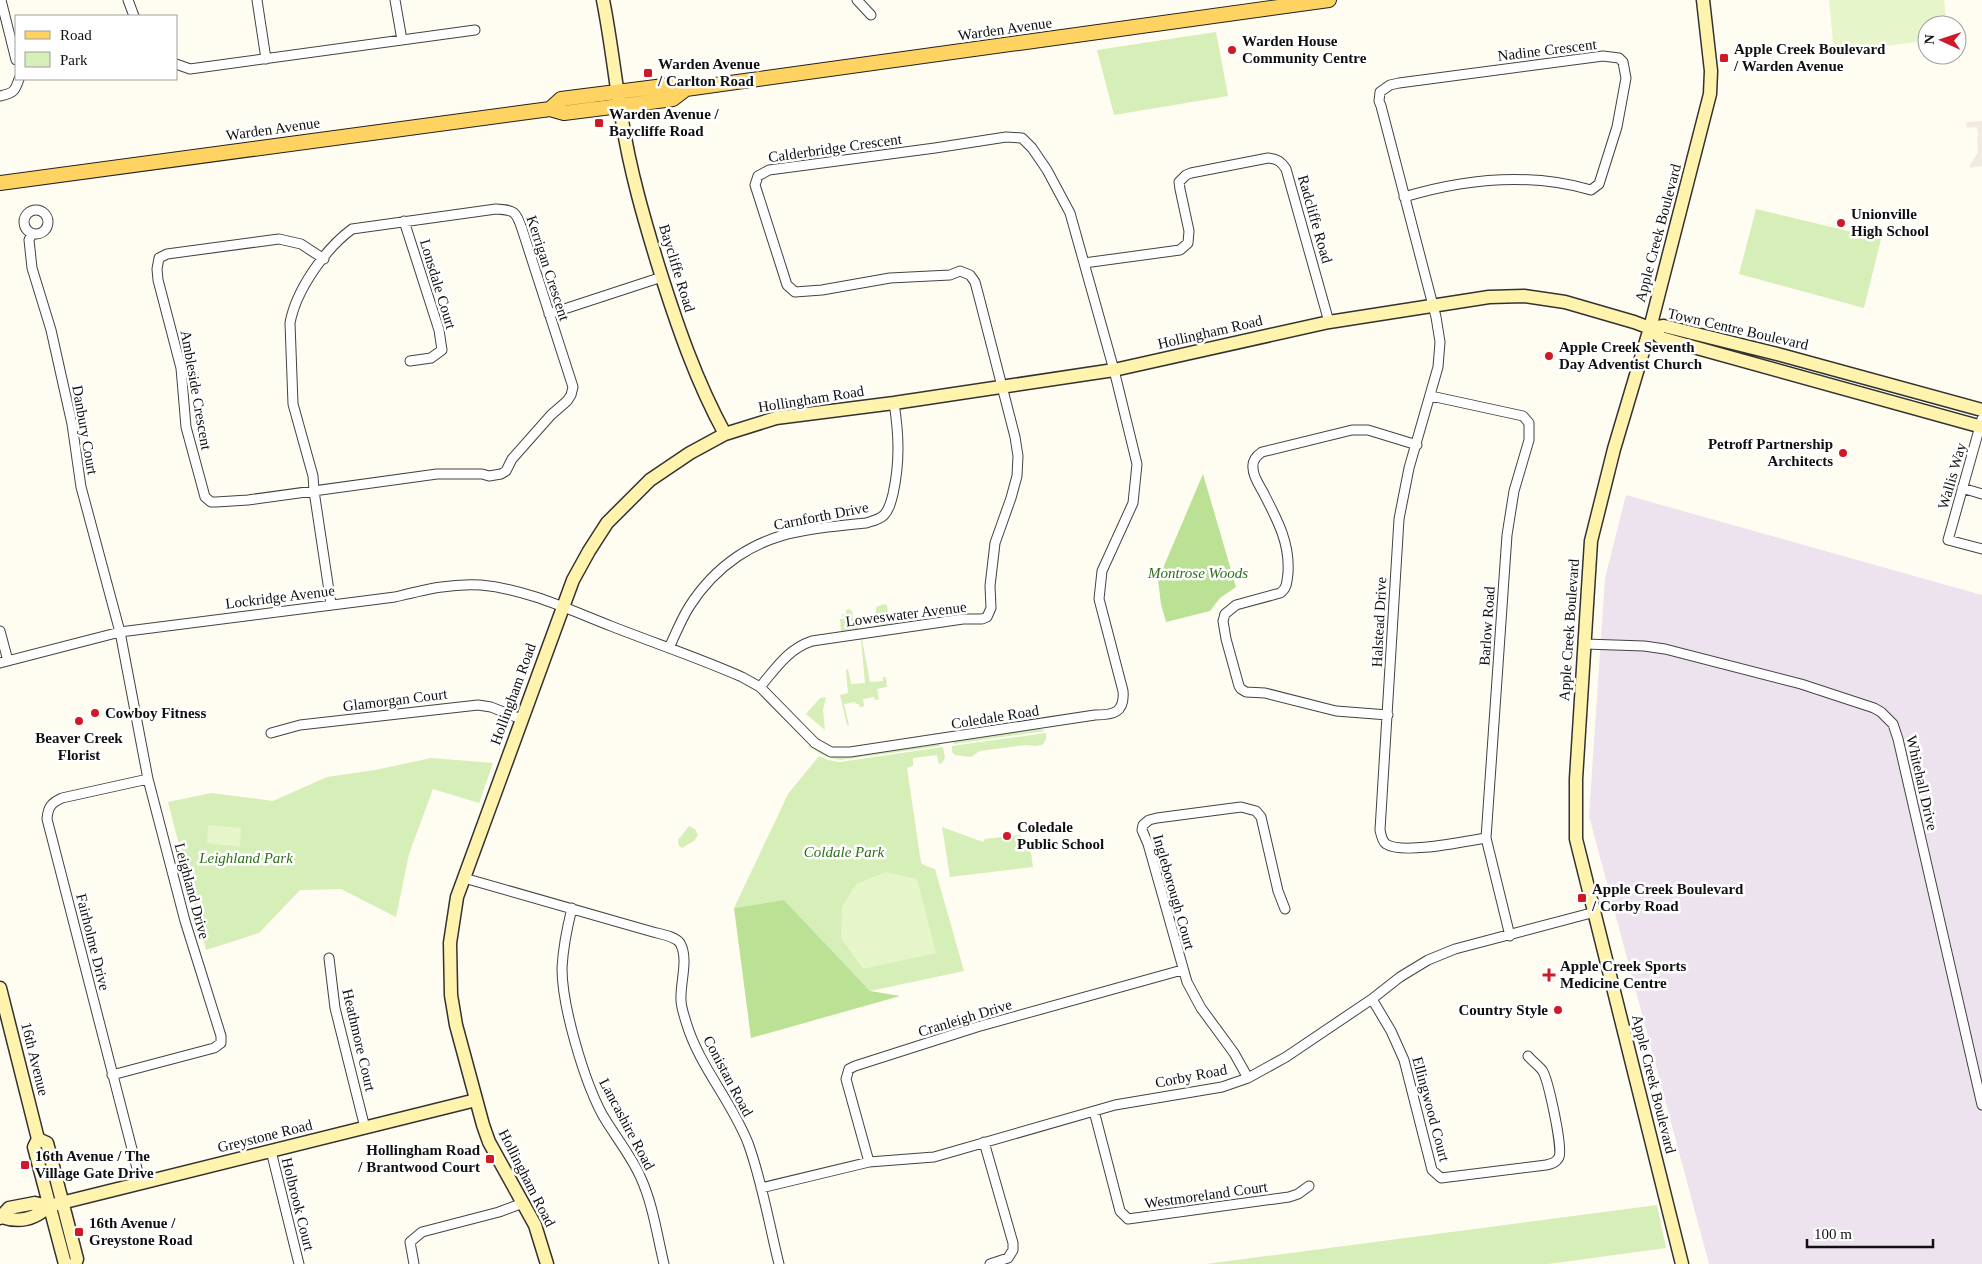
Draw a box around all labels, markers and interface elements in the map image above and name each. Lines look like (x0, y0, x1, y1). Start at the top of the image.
street label: Warden Avenue (957, 14, 1053, 44)
legend (15, 15, 178, 80)
north arrow (1917, 15, 1967, 65)
text: Road (60, 27, 92, 43)
place label: Warden House Community Centre (1242, 33, 1367, 66)
text: N (1922, 34, 1937, 45)
street label: Nadine Crescent (1497, 36, 1598, 64)
place label: Apple Creek Boulevard / Warden Avenue (1733, 41, 1886, 74)
marker: Warden House Community Centre (1226, 44, 1238, 56)
text: Park (60, 52, 88, 68)
marker: Apple Creek Boulevard / Warden Avenue (1718, 52, 1730, 64)
place label: Warden Avenue / Carlton Road (657, 56, 760, 89)
marker: Warden Avenue / Carlton Road (642, 67, 654, 79)
place label: Warden Avenue / Baycliffe Road (609, 106, 720, 139)
street label: Warden Avenue (225, 114, 321, 144)
marker: Warden Avenue / Baycliffe Road (593, 117, 605, 129)
street label: Calderbridge Crescent (767, 131, 904, 165)
street label: Apple Creek Boulevard (1632, 162, 1684, 304)
street label: Radcliffe Road (1295, 173, 1335, 265)
place label: Unionville High School (1851, 206, 1929, 239)
street label: Kerrigan Crescent (523, 213, 573, 323)
marker: Unionville High School (1835, 217, 1847, 229)
street label: Baycliffe Road (656, 222, 698, 314)
street label: Lonsdale Court (417, 237, 459, 332)
street label: Town Centre Boulevard (1666, 305, 1810, 353)
street label: Hollingham Road (1156, 312, 1264, 352)
street label: Ambleside Crescent (178, 329, 215, 452)
place label: Apple Creek Seventh Day Adventist Church (1559, 339, 1703, 372)
marker: Apple Creek Seventh Day Adventist Church (1543, 350, 1555, 362)
street label: Hollingham Road (757, 383, 866, 415)
street label: Danbury Court (69, 384, 101, 477)
place label: Petroff Partnership Architects (1708, 436, 1833, 469)
street label: Wallis Way (1935, 440, 1969, 511)
marker: Petroff Partnership Architects (1837, 447, 1849, 459)
street label: Carnforth Drive (772, 499, 870, 533)
street label: Apple Creek Boulevard (1556, 558, 1582, 702)
park label: Montrose Woods (1147, 565, 1248, 581)
street label: Halstead Drive (1369, 576, 1389, 668)
street label: Lockridge Avenue (224, 582, 336, 612)
street label: Barlow Road (1476, 585, 1498, 666)
street label: Loweswater Avenue (845, 599, 968, 629)
street label: Hollingham Road (487, 640, 539, 747)
street label: Glamorgan Court (342, 686, 449, 714)
street label: Coledale Road (950, 702, 1041, 732)
place label: Cowboy Fitness (105, 705, 206, 721)
marker: Cowboy Fitness (89, 707, 101, 719)
marker: Beaver Creek Florist (73, 715, 85, 727)
place label: Beaver Creek Florist (35, 730, 123, 763)
street label: Whitehall Drive (1903, 734, 1941, 832)
place label: Coledale Public School (1017, 819, 1104, 852)
marker: Coledale Public School (1001, 830, 1013, 842)
street label: Ingleborough Court (1150, 833, 1198, 952)
street label: Leighland Drive (171, 841, 213, 941)
park label: Coldale Park (804, 844, 885, 860)
park label: Leighland Park (198, 850, 293, 866)
place label: Apple Creek Boulevard / Corby Road (1591, 881, 1744, 914)
street label: Fairholme Drive (73, 892, 113, 993)
marker: Apple Creek Boulevard / Corby Road (1576, 892, 1588, 904)
place label: Apple Creek Sports Medicine Centre (1560, 958, 1687, 991)
marker: Apple Creek Sports Medicine Centre (1542, 968, 1556, 982)
street label: Heathmore Court (339, 987, 379, 1094)
street label: Cranleigh Drive (916, 996, 1014, 1040)
place label: Country Style (1458, 1002, 1548, 1018)
marker: Country Style (1552, 1004, 1564, 1016)
street label: Apple Creek Boulevard (1629, 1013, 1679, 1156)
street label: 16th Avenue (18, 1021, 52, 1098)
street label: Conistan Road (700, 1033, 756, 1119)
street label: Ellingwood Court (1409, 1055, 1453, 1164)
street label: Corby Road (1154, 1061, 1229, 1091)
street label: Lancashire Road (596, 1076, 658, 1173)
street label: Greystone Road (216, 1116, 315, 1156)
street label: Hollingham Road (496, 1127, 559, 1230)
place label: Hollingham Road / Brantwood Court (357, 1142, 481, 1175)
place label: 16th Avenue / The Village Gate Drive (35, 1148, 154, 1181)
marker: Hollingham Road / Brantwood Court (484, 1153, 496, 1165)
street label: Holbrook Court (279, 1156, 318, 1253)
marker: 16th Avenue / The Village Gate Drive (19, 1159, 31, 1171)
street label: Westmoreland Court (1143, 1178, 1269, 1212)
place label: 16th Avenue / Greystone Road (89, 1215, 193, 1248)
scale bar (1807, 1216, 1933, 1248)
marker: 16th Avenue / Greystone Road (73, 1226, 85, 1238)
text: 100 m (1814, 1226, 1852, 1242)

